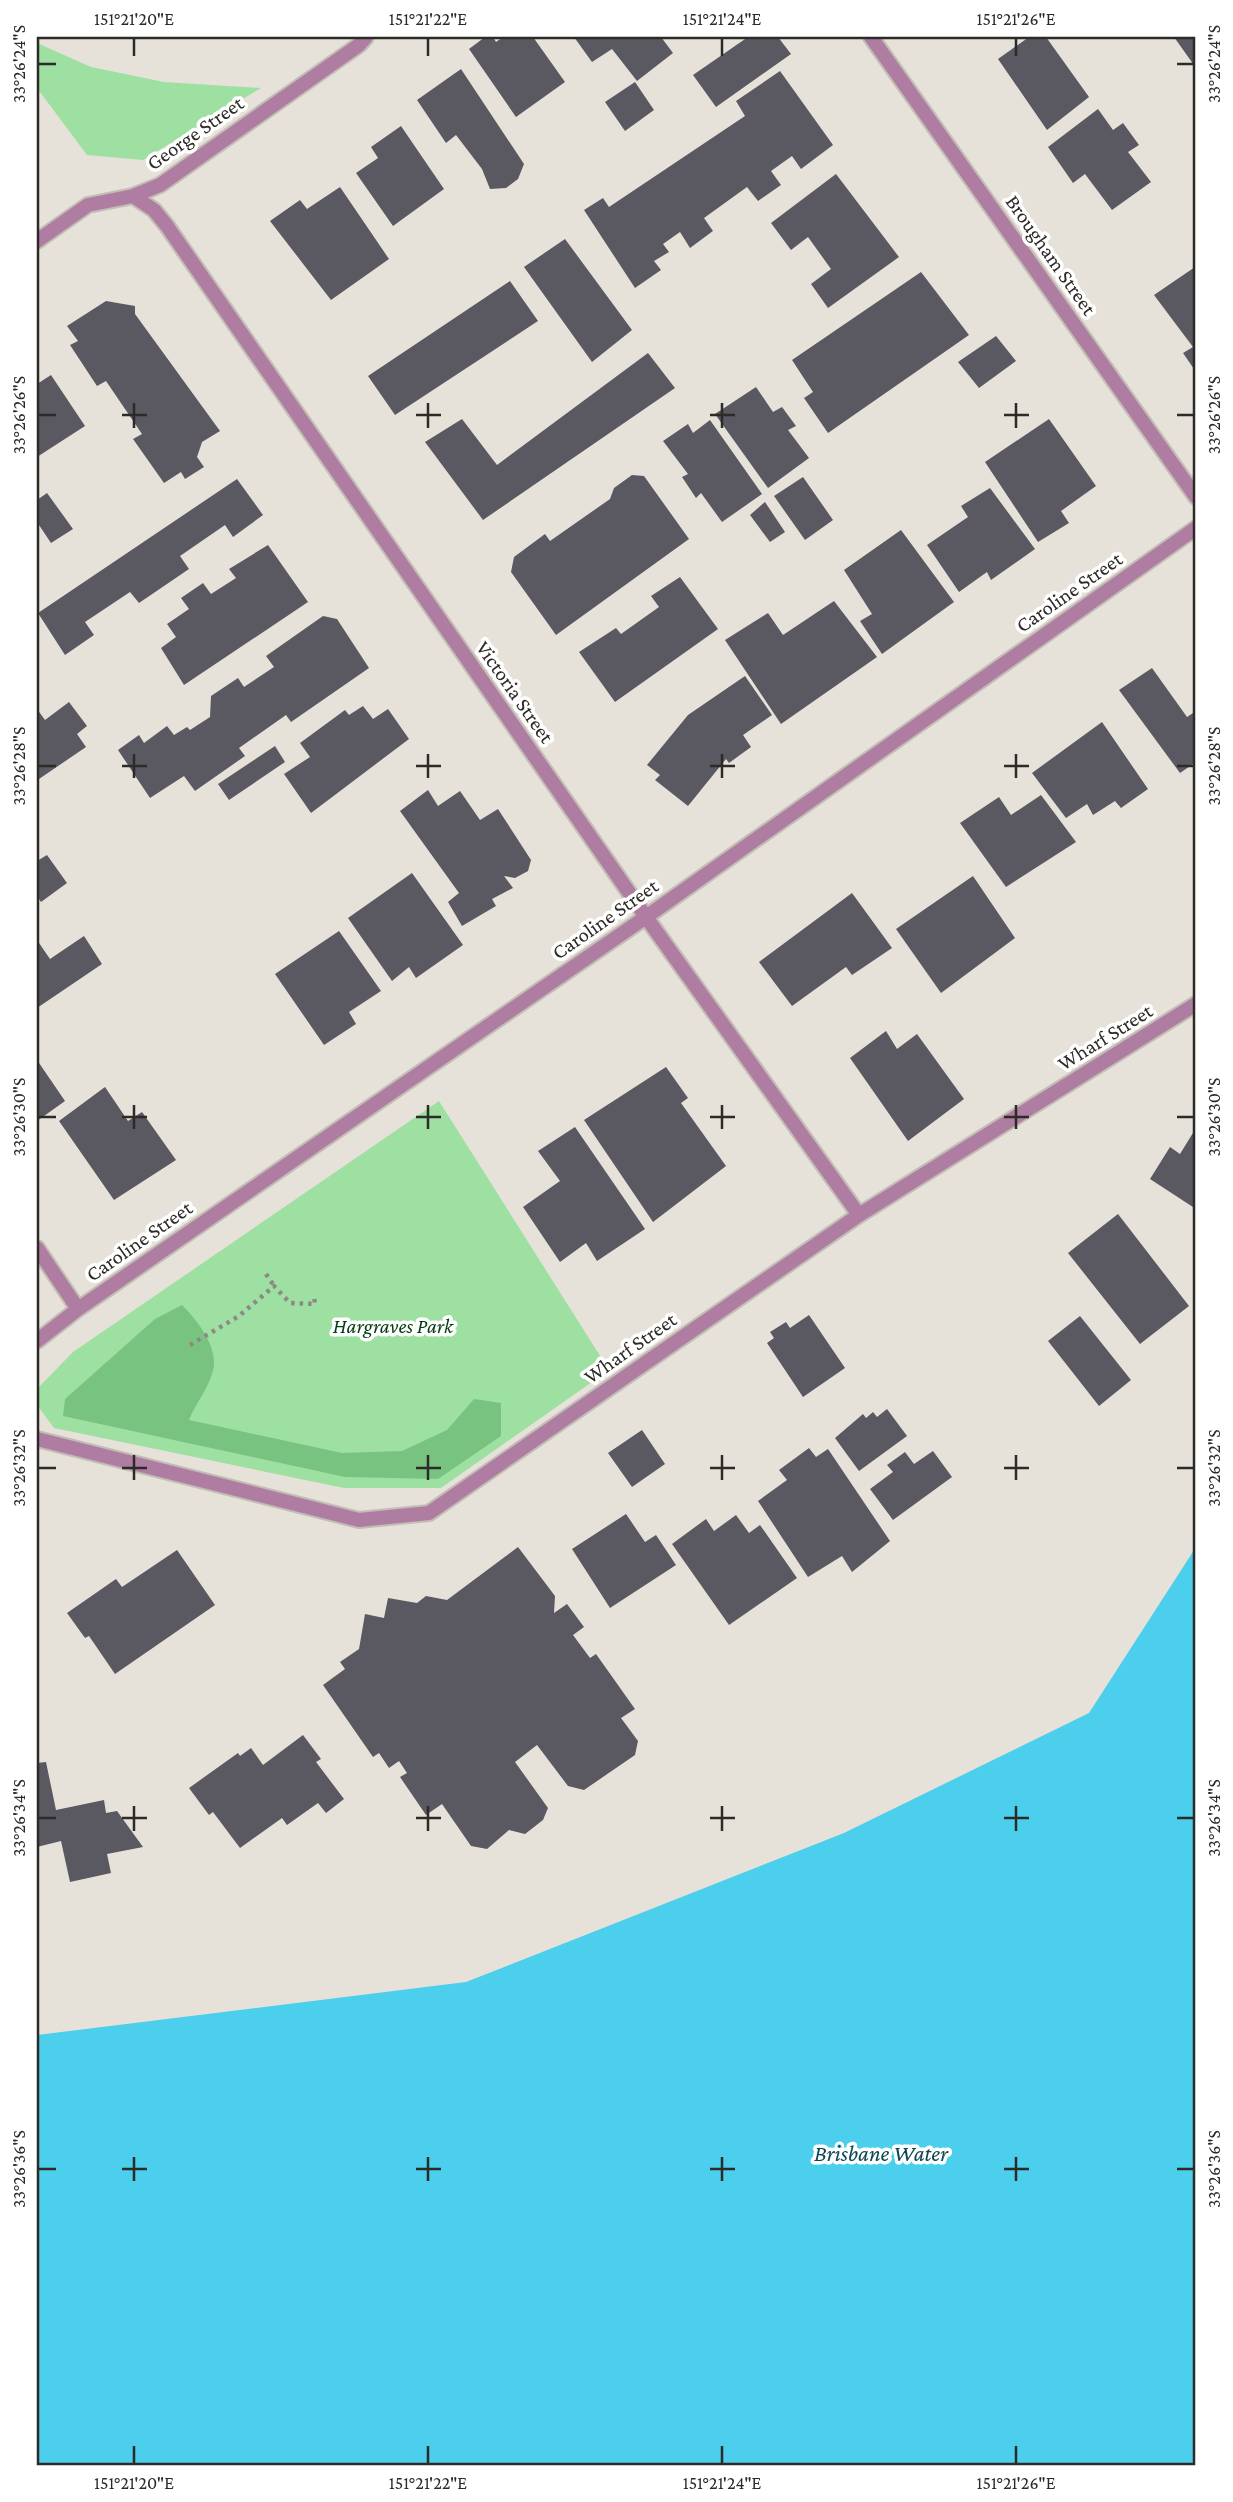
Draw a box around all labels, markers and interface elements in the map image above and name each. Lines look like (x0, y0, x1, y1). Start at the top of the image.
text: 151°21'20"E (94, 9, 174, 29)
text: 151°21'22"E (389, 9, 467, 29)
text: 151°21'24"E (683, 9, 762, 29)
text: 151°21'26"E (977, 9, 1056, 29)
text: 33°26'24"S (9, 25, 29, 103)
text: 33°26'24"S (1204, 25, 1224, 103)
street label: George Street (142, 90, 249, 175)
street label: Brougham Street (1001, 190, 1102, 321)
text: 33°26'26"S (9, 376, 29, 454)
text: 33°26'26"S (1204, 376, 1224, 454)
street label: Caroline Street (1011, 546, 1128, 637)
street label: Victoria Street (471, 636, 560, 748)
text: 33°26'28"S (9, 727, 29, 805)
text: 33°26'28"S (1204, 727, 1224, 805)
street label: Caroline Street (547, 873, 664, 964)
street label: Wharf Street (1053, 998, 1158, 1076)
text: 33°26'30"S (9, 1078, 29, 1156)
text: 33°26'30"S (1204, 1078, 1224, 1156)
street label: Caroline Street (81, 1195, 198, 1286)
street label: Wharf Street (579, 1307, 682, 1389)
park label: Hargraves Park (333, 1314, 454, 1338)
text: 33°26'32"S (9, 1429, 29, 1507)
text: 33°26'32"S (1204, 1429, 1224, 1507)
text: 33°26'34"S (9, 1779, 29, 1857)
text: 33°26'34"S (1204, 1779, 1224, 1857)
text: 33°26'36"S (9, 2130, 29, 2208)
text: 33°26'36"S (1204, 2130, 1224, 2208)
water label: Brisbane Water (814, 2140, 949, 2166)
text: 151°21'20"E (94, 2473, 174, 2493)
text: 151°21'22"E (389, 2473, 467, 2493)
text: 151°21'24"E (683, 2473, 762, 2493)
text: 151°21'26"E (977, 2473, 1056, 2493)

